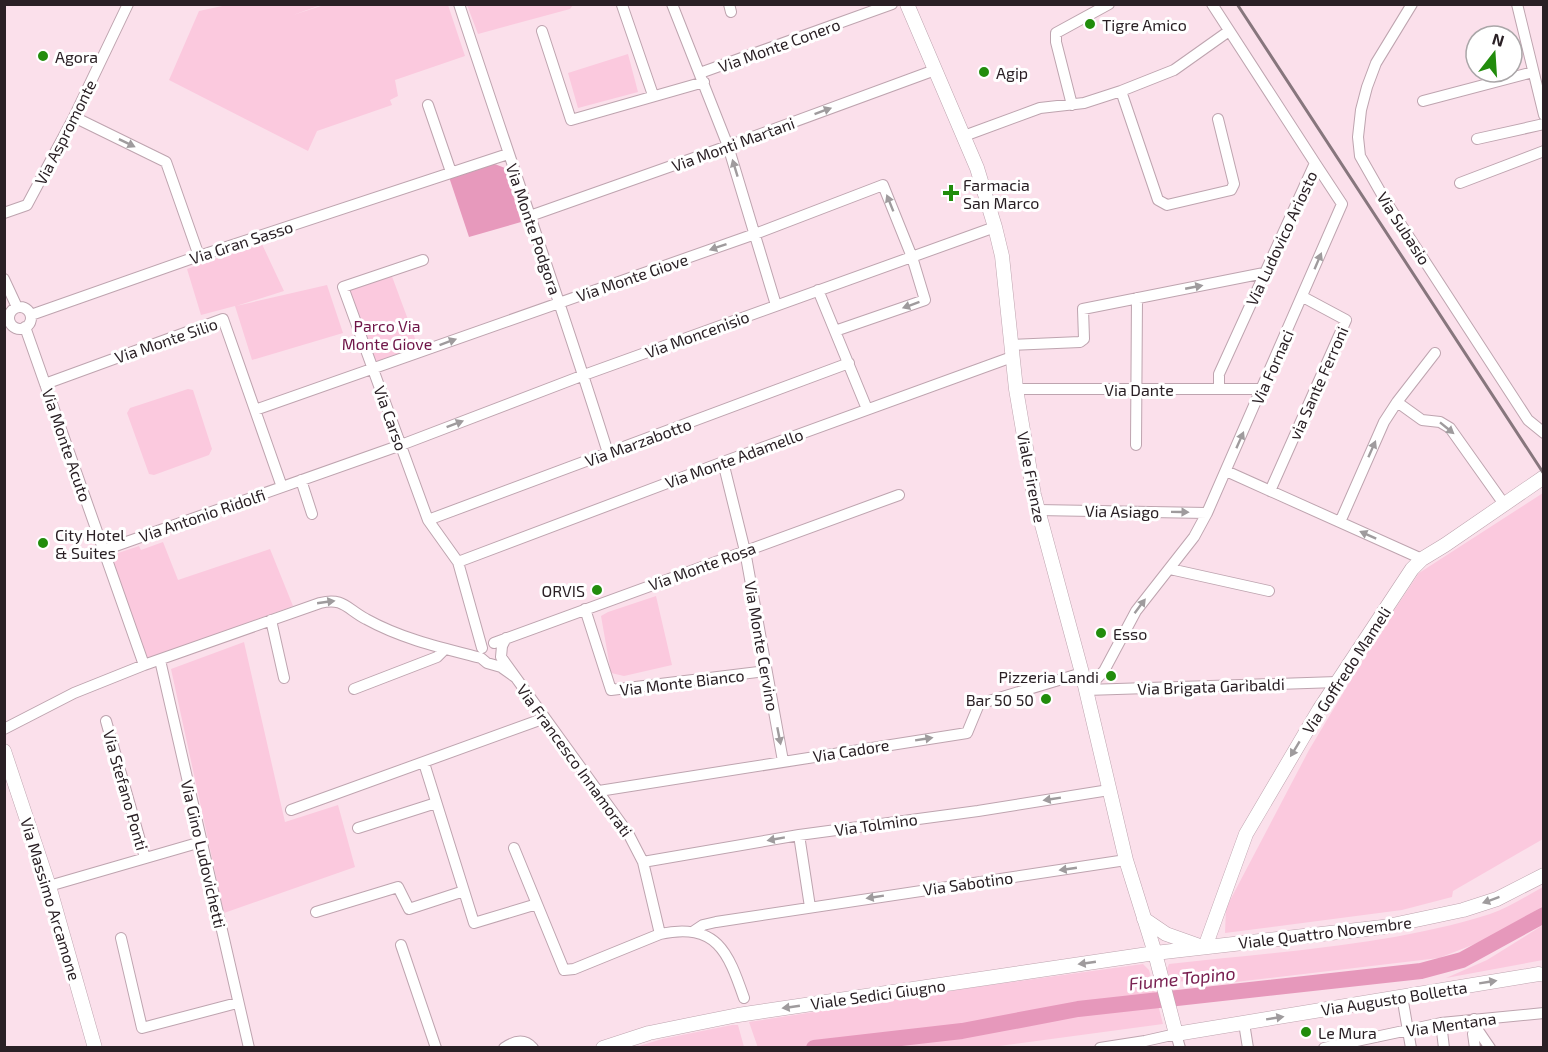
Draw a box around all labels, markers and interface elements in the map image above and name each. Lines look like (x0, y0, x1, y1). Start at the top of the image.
street label: Via Monte Conero (716, 14, 842, 76)
place label: Tigre Amico (1102, 15, 1187, 34)
marker: Tigre Amico (1083, 17, 1097, 31)
north arrow (1464, 24, 1524, 84)
text: N (1490, 28, 1507, 50)
place label: Agora (55, 47, 98, 66)
marker: Agora (36, 49, 50, 63)
place label: Agip (996, 63, 1028, 82)
marker: Agip (977, 65, 991, 79)
street label: Via Aspromonte (30, 76, 100, 188)
one-way arrow (814, 106, 832, 116)
street label: Via Monti Martani (669, 113, 797, 175)
one-way arrow (118, 139, 135, 148)
one-way arrow (730, 159, 739, 177)
street label: Via Monte Podgora (503, 161, 565, 297)
street label: Via Ludovico Ariosto (1241, 167, 1321, 309)
place label: Farmacia San Marco (963, 175, 1039, 212)
marker: Farmacia San Marco (944, 186, 958, 200)
street label: Via Subasio (1373, 188, 1435, 268)
one-way arrow (885, 194, 894, 212)
street label: Via Gran Sasso (187, 216, 295, 268)
one-way arrow (709, 243, 727, 253)
street label: Via Monte Giove (574, 249, 690, 305)
one-way arrow (1313, 252, 1323, 270)
one-way arrow (1185, 282, 1204, 291)
one-way arrow (902, 300, 920, 310)
street label: Via Moncenisio (642, 306, 752, 362)
street label: Via Monte Silio (112, 314, 220, 366)
park label: Parco Via Monte Giove (342, 316, 432, 353)
street label: via Sante Ferroni (1284, 323, 1352, 443)
street label: Via Fornaci (1247, 327, 1297, 407)
one-way arrow (439, 336, 457, 346)
street label: Via Dante (1104, 380, 1174, 399)
street label: Via Carso (371, 383, 411, 453)
street label: Via Monte Acuto (39, 386, 95, 504)
street label: Via Marzabotto (582, 414, 694, 470)
one-way arrow (446, 419, 464, 428)
one-way arrow (1439, 422, 1454, 435)
street label: Via Monte Adamello (662, 424, 806, 492)
street label: Viale Firenze (1014, 430, 1050, 524)
one-way arrow (1235, 431, 1245, 449)
one-way arrow (1367, 440, 1377, 458)
street label: Via Antonio Ridolfi (136, 484, 268, 546)
street label: Via Asiago (1085, 501, 1159, 521)
one-way arrow (1170, 508, 1189, 517)
place label: City Hotel & Suites (55, 525, 125, 562)
one-way arrow (1359, 530, 1377, 540)
marker: City Hotel & Suites (36, 536, 50, 550)
street label: Via Monte Rosa (646, 538, 758, 594)
street label: Via Monte Cervino (741, 579, 783, 713)
place label: ORVIS (542, 581, 585, 600)
marker: ORVIS (590, 583, 604, 597)
one-way arrow (317, 598, 336, 607)
one-way arrow (1134, 599, 1146, 614)
street label: Via Goffredo Mameli (1298, 603, 1394, 737)
place label: Esso (1113, 624, 1147, 643)
marker: Esso (1094, 626, 1108, 640)
street label: Via Monte Bianco (619, 665, 745, 699)
place label: Pizzeria Landi (999, 667, 1099, 686)
marker: Pizzeria Landi (1104, 669, 1118, 683)
street label: Via Brigata Garibaldi (1137, 674, 1285, 698)
street label: Via Francesco Innamorati (513, 680, 637, 840)
place label: Bar 50 50 (966, 690, 1034, 709)
marker: Bar 50 50 (1039, 692, 1053, 706)
one-way arrow (775, 727, 784, 746)
street label: Via Stefano Ponti (100, 728, 152, 852)
street label: Via Cadore (811, 735, 891, 765)
one-way arrow (915, 735, 934, 744)
one-way arrow (1290, 741, 1301, 757)
street label: Via Gino Ludovichetti (178, 778, 230, 930)
one-way arrow (1042, 795, 1061, 804)
street label: Via Tolmino (833, 809, 919, 839)
street label: Via Massimo Arcamone (17, 815, 85, 983)
one-way arrow (766, 835, 785, 844)
one-way arrow (1059, 864, 1078, 873)
street label: Via Sabotino (922, 867, 1014, 899)
one-way arrow (866, 893, 885, 902)
one-way arrow (1482, 896, 1500, 906)
street label: Viale Quattro Novembre (1237, 912, 1413, 953)
one-way arrow (1078, 959, 1097, 968)
water label: Fiume Topino (1128, 961, 1236, 995)
street label: Viale Sedici Giugno (809, 975, 947, 1013)
street label: Via Augusto Bolletta (1320, 977, 1468, 1019)
one-way arrow (1478, 977, 1497, 986)
one-way arrow (781, 1002, 800, 1011)
street label: Via Mentana (1405, 1008, 1497, 1040)
one-way arrow (1265, 1013, 1284, 1022)
place label: Le Mura (1318, 1023, 1377, 1042)
marker: Le Mura (1299, 1025, 1313, 1039)

